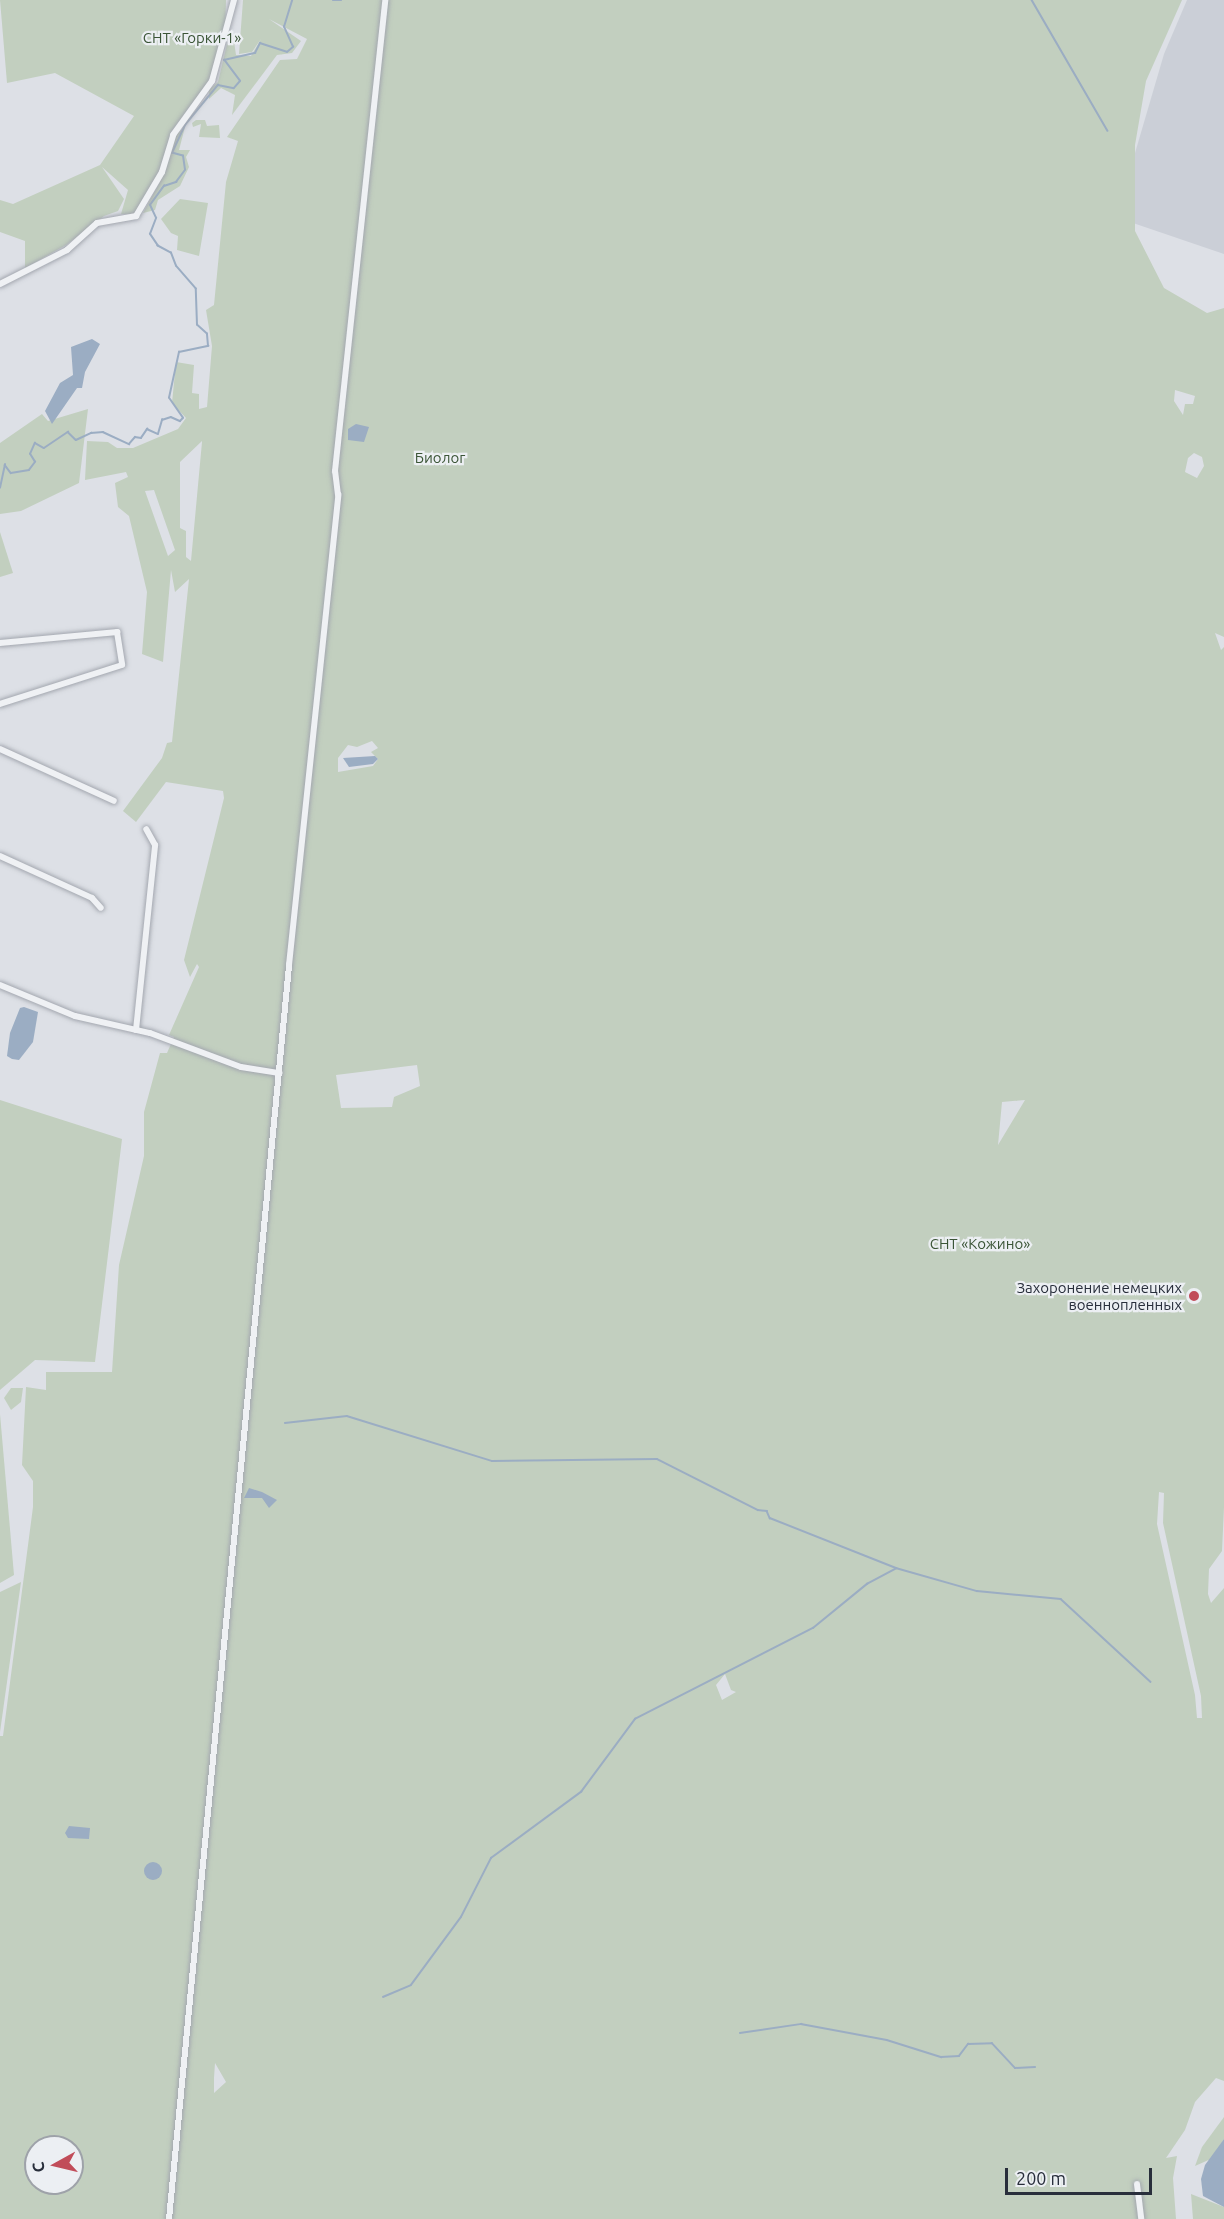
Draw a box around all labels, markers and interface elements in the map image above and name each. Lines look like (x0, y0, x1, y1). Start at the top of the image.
park label: СНТ «Горки-1» (143, 29, 241, 47)
park label: Биолог (415, 449, 465, 467)
park label: СНТ «Кожино» (930, 1235, 1030, 1253)
place label: Захоронение немецких военнопленных (1017, 1278, 1182, 1313)
marker: Захоронение немецких военнопленных (1187, 1289, 1201, 1303)
north arrow (24, 2135, 84, 2195)
scale bar (1008, 2156, 1155, 2194)
text: С (29, 2161, 48, 2174)
text: 200 m (1016, 2168, 1066, 2188)

